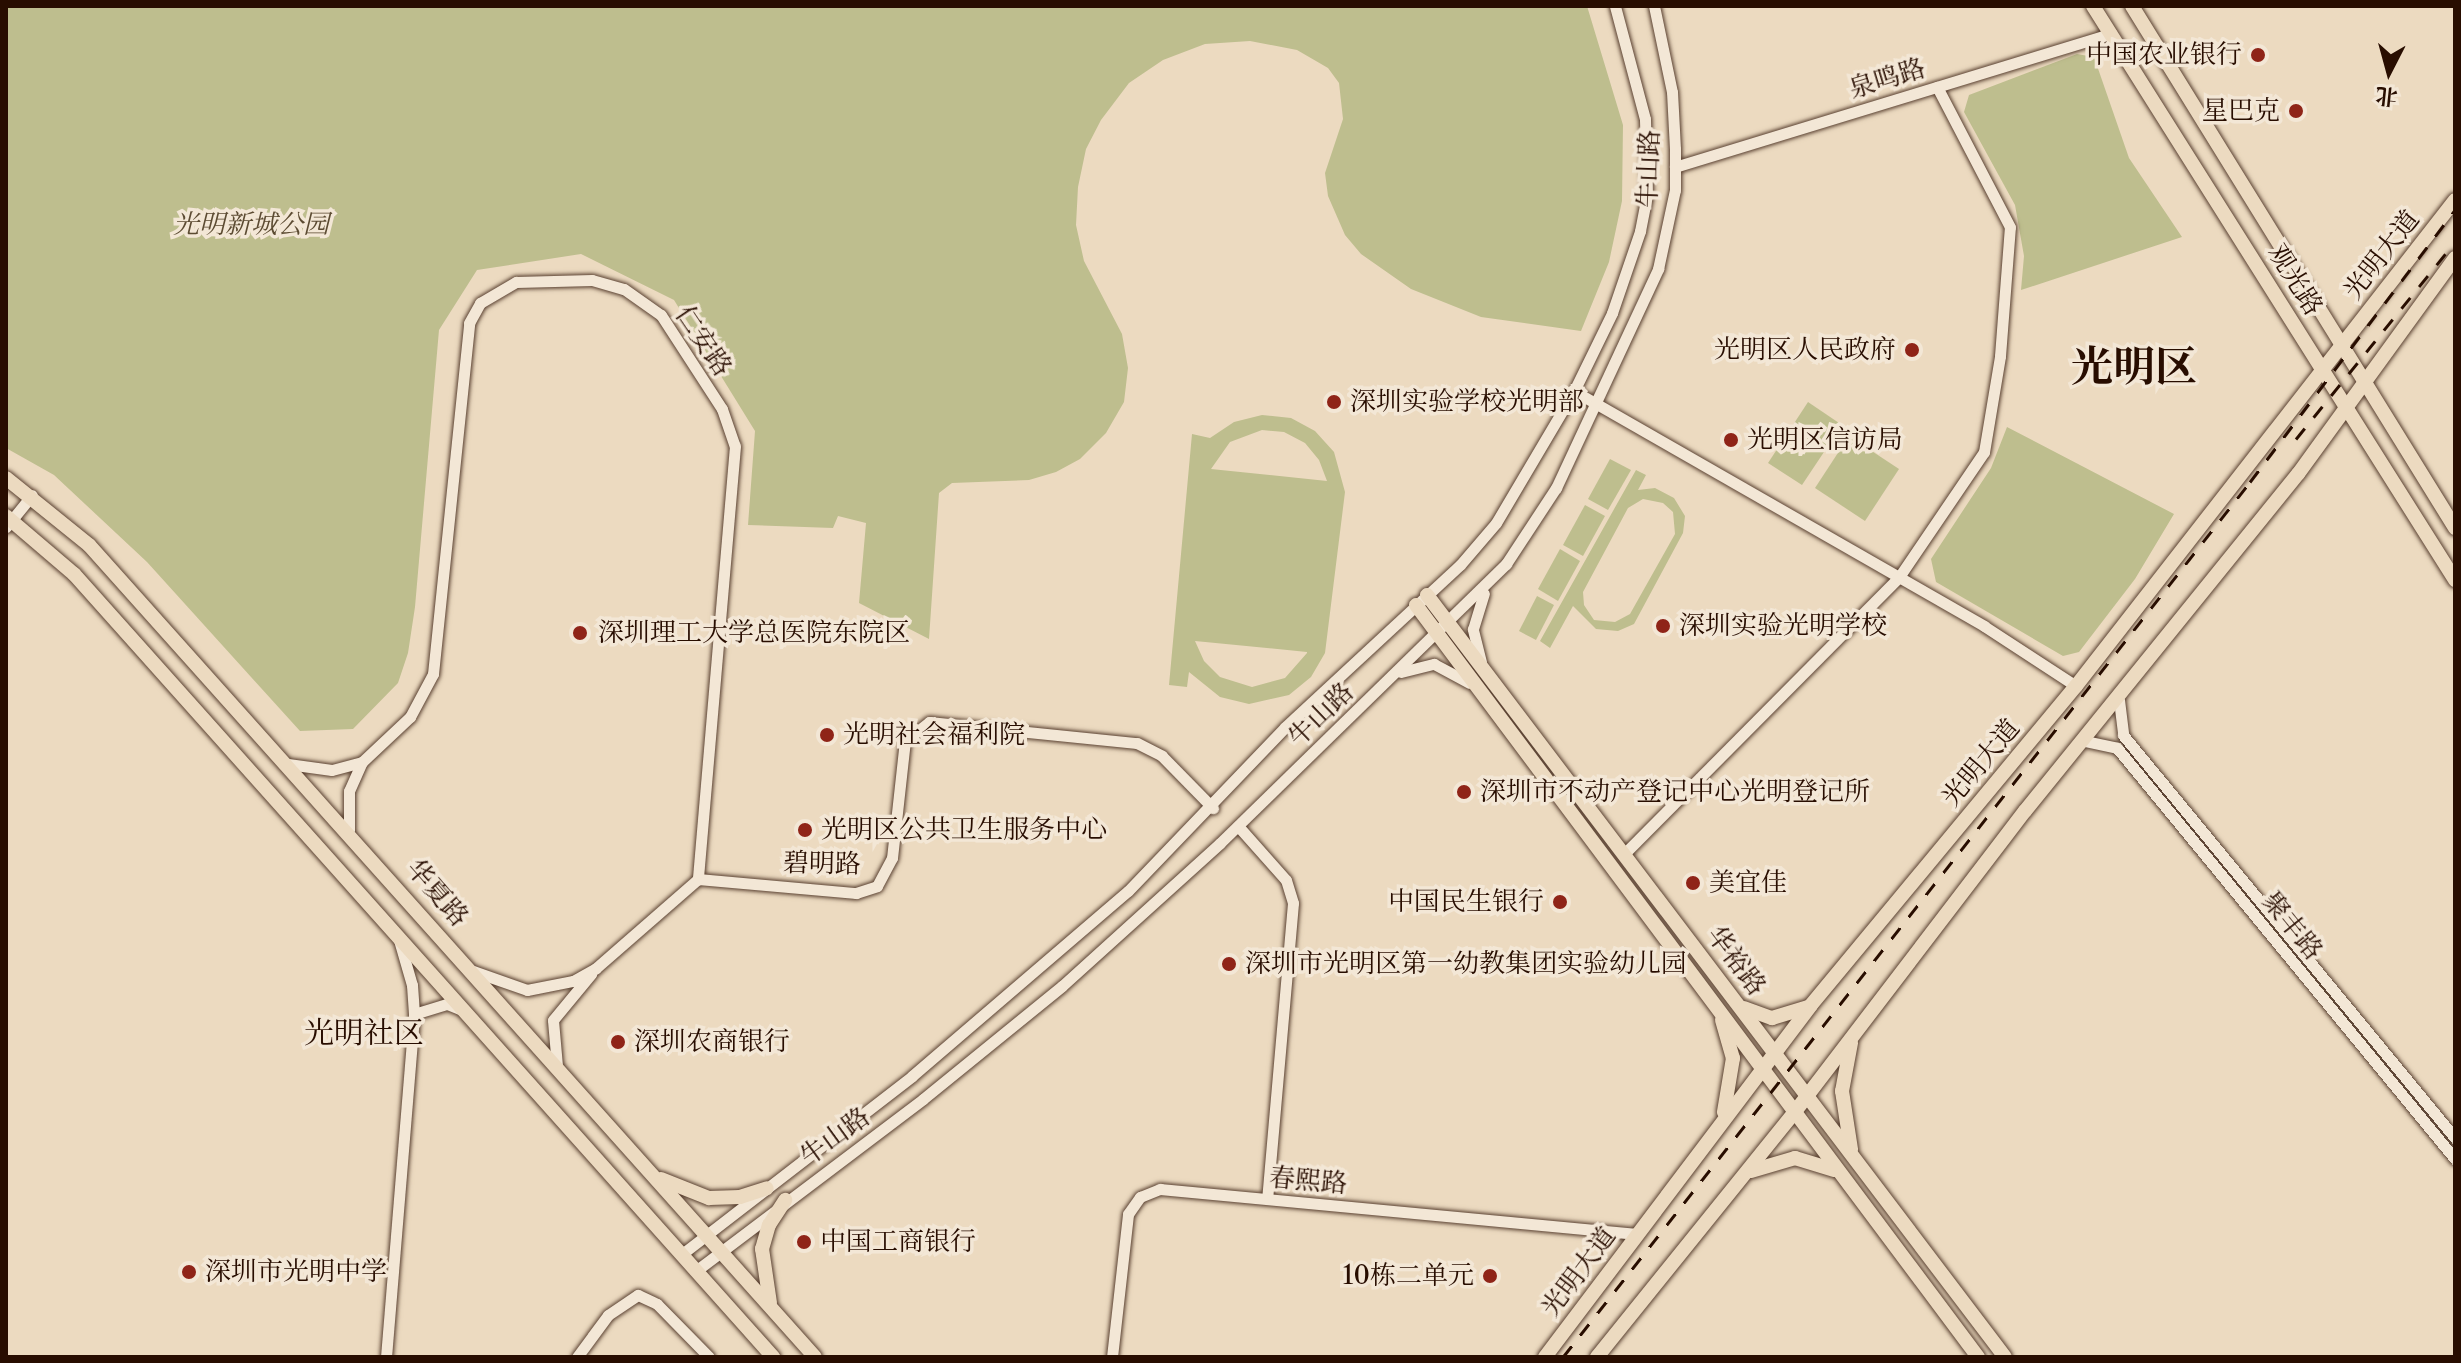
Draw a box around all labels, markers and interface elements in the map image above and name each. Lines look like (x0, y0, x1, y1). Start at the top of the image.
north arrow (2349, 32, 2429, 112)
place label: 中国农业银行 (2086, 39, 2242, 71)
marker: 中国农业银行 (2249, 46, 2267, 64)
street label: 泉鸣路 (1845, 53, 1929, 105)
text: 北 (2374, 82, 2399, 111)
place label: 星巴克 (2202, 95, 2280, 127)
marker: 星巴克 (2287, 102, 2305, 120)
street label: 牛山路 (1632, 129, 1666, 209)
street label: 光明大道 (2338, 204, 2426, 306)
park label: 光明新城公园 (173, 209, 329, 241)
street label: 观光路 (2261, 239, 2329, 321)
street label: 仁安路 (668, 300, 738, 382)
place label: 光明区人民政府 (1714, 334, 1896, 366)
marker: 光明区人民政府 (1903, 341, 1921, 359)
district label: 光明区 (2071, 341, 2197, 391)
place label: 深圳实验学校光明部 (1350, 386, 1584, 418)
marker: 深圳实验学校光明部 (1325, 393, 1343, 411)
place label: 光明区信访局 (1747, 424, 1903, 456)
marker: 光明区信访局 (1722, 431, 1740, 449)
place label: 深圳实验光明学校 (1679, 610, 1887, 642)
place label: 深圳理工大学总医院东院区 (598, 617, 910, 649)
marker: 深圳实验光明学校 (1654, 617, 1672, 635)
marker: 深圳理工大学总医院东院区 (569, 622, 591, 644)
street label: 牛山路 (1282, 677, 1360, 753)
street label: 光明大道 (1936, 713, 2026, 813)
place label: 光明社会福利院 (843, 719, 1025, 751)
marker: 光明社会福利院 (818, 726, 836, 744)
place label: 深圳市不动产登记中心光明登记所 (1480, 776, 1870, 808)
marker: 深圳市不动产登记中心光明登记所 (1455, 783, 1473, 801)
place label: 光明区公共卫生服务中心 (821, 814, 1107, 846)
marker: 光明区公共卫生服务中心 (796, 821, 814, 839)
street label: 碧明路 (783, 848, 861, 880)
street label: 华夏路 (400, 853, 474, 933)
place label: 美宜佳 (1709, 867, 1787, 899)
marker: 美宜佳 (1684, 874, 1702, 892)
place label: 中国民生银行 (1388, 886, 1544, 918)
street label: 聚丰路 (2255, 886, 2329, 966)
marker: 中国民生银行 (1551, 893, 1569, 911)
street label: 华裕路 (1700, 920, 1772, 1002)
place label: 深圳市光明区第一幼教集团实验幼儿园 (1245, 948, 1687, 980)
marker: 深圳市光明区第一幼教集团实验幼儿园 (1220, 955, 1238, 973)
district label: 光明社区 (304, 1015, 424, 1051)
place label: 深圳农商银行 (634, 1026, 790, 1058)
marker: 深圳农商银行 (609, 1033, 627, 1051)
street label: 牛山路 (794, 1101, 876, 1173)
street label: 春熙路 (1268, 1162, 1348, 1200)
street label: 光明大道 (1535, 1221, 1623, 1323)
place label: 中国工商银行 (820, 1226, 976, 1258)
marker: 中国工商银行 (795, 1233, 813, 1251)
place label: 深圳市光明中学 (205, 1256, 387, 1288)
place label: 10栋二单元 (1343, 1260, 1474, 1292)
marker: 深圳市光明中学 (180, 1263, 198, 1281)
marker: 10栋二单元 (1481, 1267, 1499, 1285)

